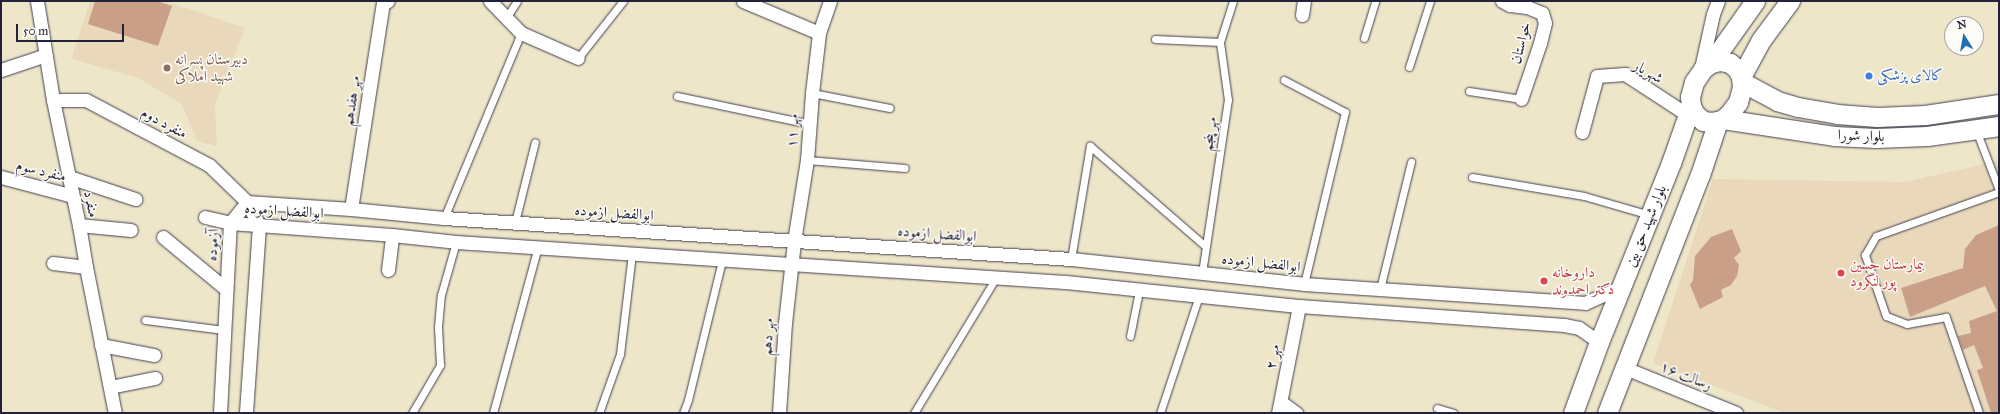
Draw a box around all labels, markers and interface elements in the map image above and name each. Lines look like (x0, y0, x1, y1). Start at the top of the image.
scale bar (18, 16, 126, 42)
north arrow (1944, 16, 1984, 56)
text: N (1956, 17, 1968, 32)
street label: خواستان (1507, 20, 1535, 66)
text: 50 m (23, 24, 48, 38)
place label: دبیرستان پسرانه شهید املاکی (175, 50, 248, 85)
street label: شهریار (1630, 56, 1666, 88)
marker: دبیرستان پسرانه شهید املاکی (162, 63, 172, 73)
place label: کالای پزشکی (1877, 67, 1943, 85)
marker: کالای پزشکی (1864, 71, 1874, 81)
street label: مهر هفدهم (339, 75, 365, 127)
street label: منفرد دوم (138, 103, 190, 143)
street label: مهر ۱۱ (783, 113, 803, 149)
street label: مهر پنجم (1198, 116, 1222, 152)
street label: بلوار شورا (1837, 126, 1885, 146)
street label: منفرد سوم (14, 156, 68, 186)
street label: بلوار شهید حق بین (1621, 183, 1671, 269)
street label: منفرد (79, 189, 103, 219)
street label: ابوالفضل ازموده (244, 199, 324, 223)
street label: ابوالفضل ازموده (574, 201, 654, 225)
street label: ابوالفضل ازموده (897, 222, 977, 246)
street label: آزموده (203, 228, 223, 262)
street label: ابوالفضل ازموده (1221, 250, 1301, 276)
place label: بیمارستان حسین پور لنگرود (1850, 255, 1924, 290)
place label: داروخانه دکتر احمدوند (1552, 263, 1614, 298)
marker: بیمارستان حسین پور لنگرود (1835, 267, 1847, 279)
marker: داروخانه دکتر احمدوند (1539, 276, 1549, 286)
street label: مهر دهم (758, 318, 778, 356)
street label: مهر ۲ (1262, 343, 1284, 371)
street label: رسالت ۱۶ (1657, 357, 1715, 395)

